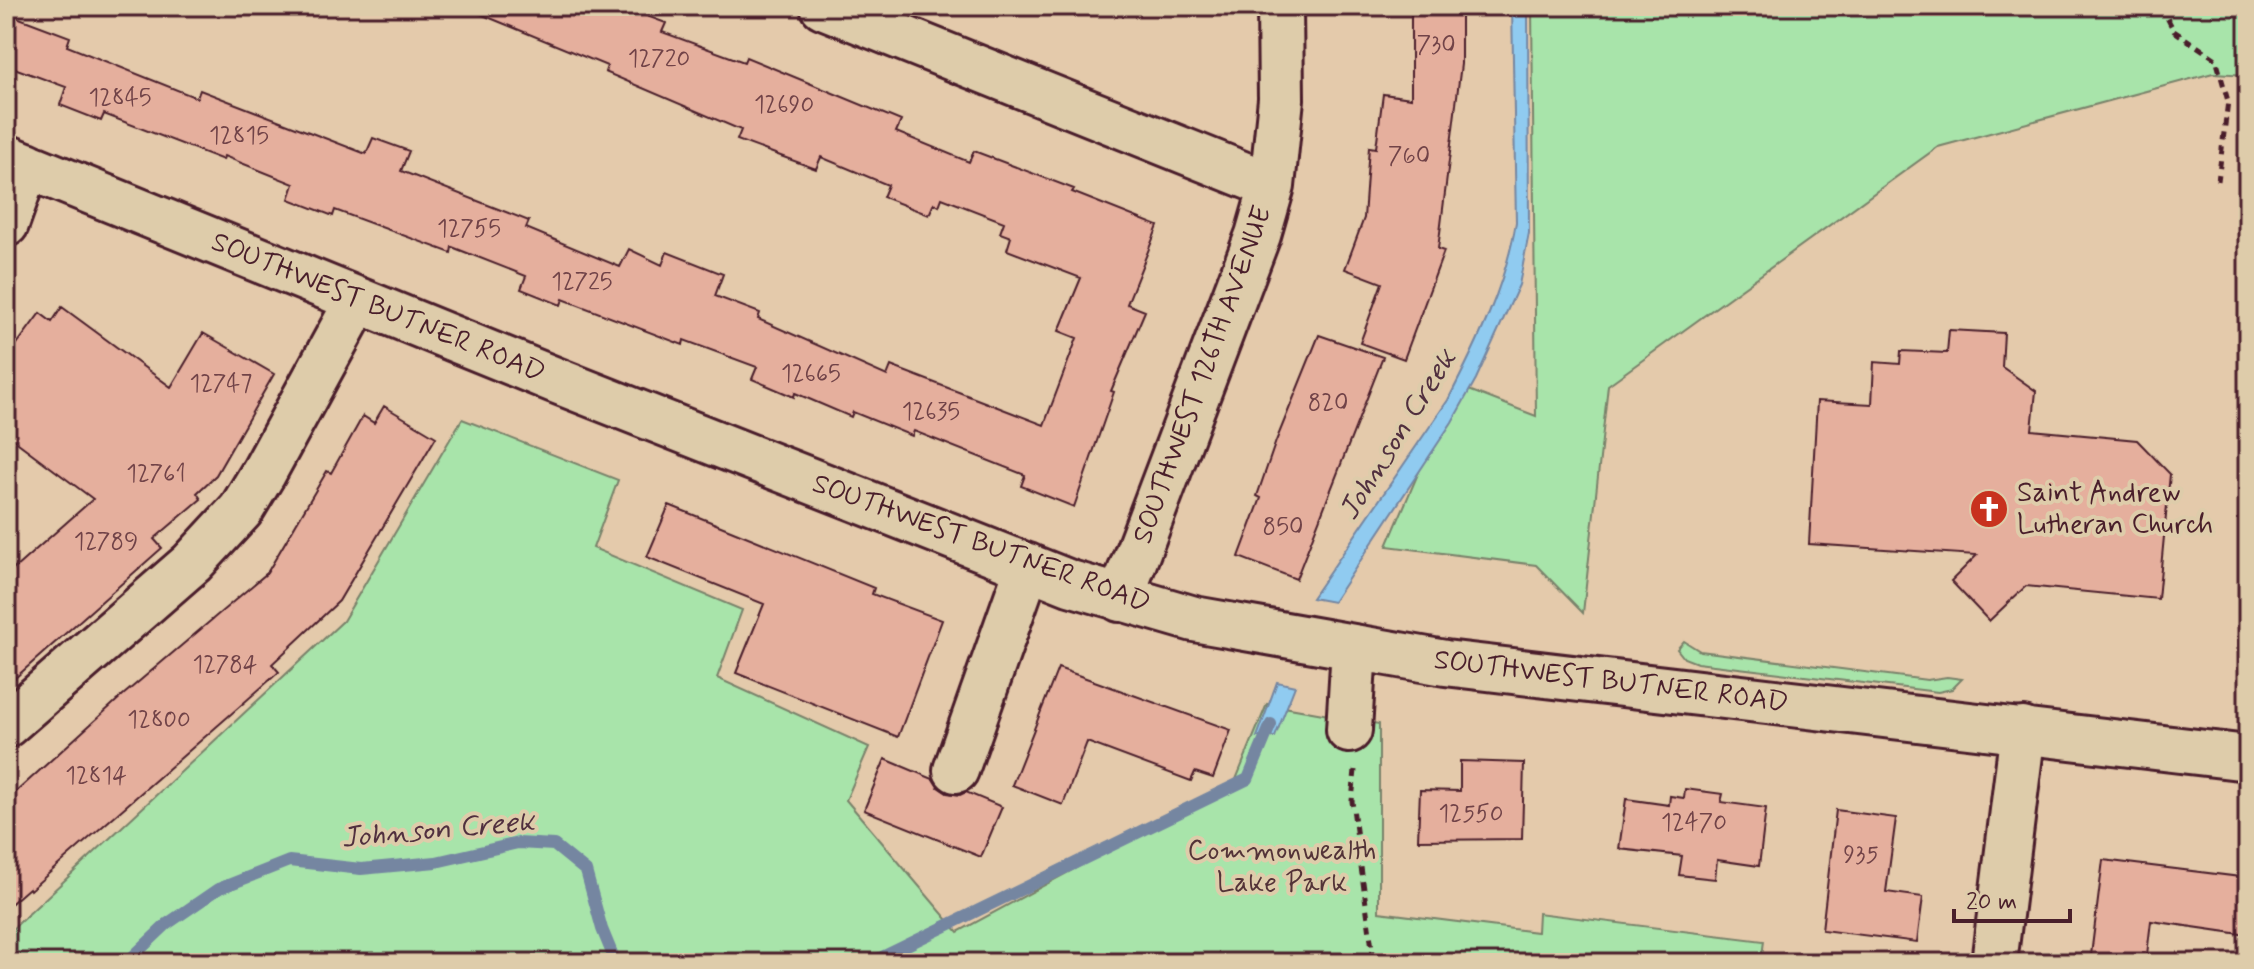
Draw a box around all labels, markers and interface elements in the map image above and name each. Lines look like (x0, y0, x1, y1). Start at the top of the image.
house number: 730 (1416, 30, 1456, 61)
house number: 12720 (628, 44, 690, 75)
house number: 12845 (88, 83, 152, 114)
house number: 12690 (754, 90, 814, 121)
house number: 12815 (209, 121, 269, 152)
house number: 760 (1388, 141, 1430, 172)
street label: SOUTHWEST 126TH AVENUE (1125, 201, 1281, 549)
house number: 12755 (437, 214, 501, 245)
street label: SOUTHWEST BUTNER ROAD (206, 224, 550, 392)
house number: 12725 (551, 267, 613, 298)
water label: Johnson Creek (1330, 342, 1466, 528)
house number: 12665 (781, 359, 841, 390)
house number: 12747 (190, 369, 252, 400)
house number: 820 (1308, 388, 1348, 419)
house number: 12635 (902, 397, 960, 428)
house number: 12761 (126, 459, 186, 490)
street label: SOUTHWEST BUTNER ROAD (807, 466, 1155, 622)
place label: Saint Andrew Lutheran Church (2017, 475, 2213, 544)
church icon: Saint Andrew Lutheran Church (1968, 488, 2010, 530)
house number: 850 (1263, 512, 1303, 543)
house number: 12789 (74, 527, 138, 558)
street label: SOUTHWEST BUTNER ROAD (1432, 642, 1790, 722)
house number: 12784 (193, 650, 257, 681)
house number: 12800 (127, 705, 191, 736)
house number: 12814 (65, 761, 127, 792)
house number: 12550 (1439, 799, 1503, 830)
water label: Johnson Creek (340, 802, 537, 858)
house number: 12470 (1661, 808, 1727, 839)
park label: Commonwealth Lake Park (1188, 833, 1376, 902)
house number: 935 (1843, 840, 1879, 871)
scale bar (1954, 873, 2070, 923)
text: 20 m (1966, 887, 2017, 918)

